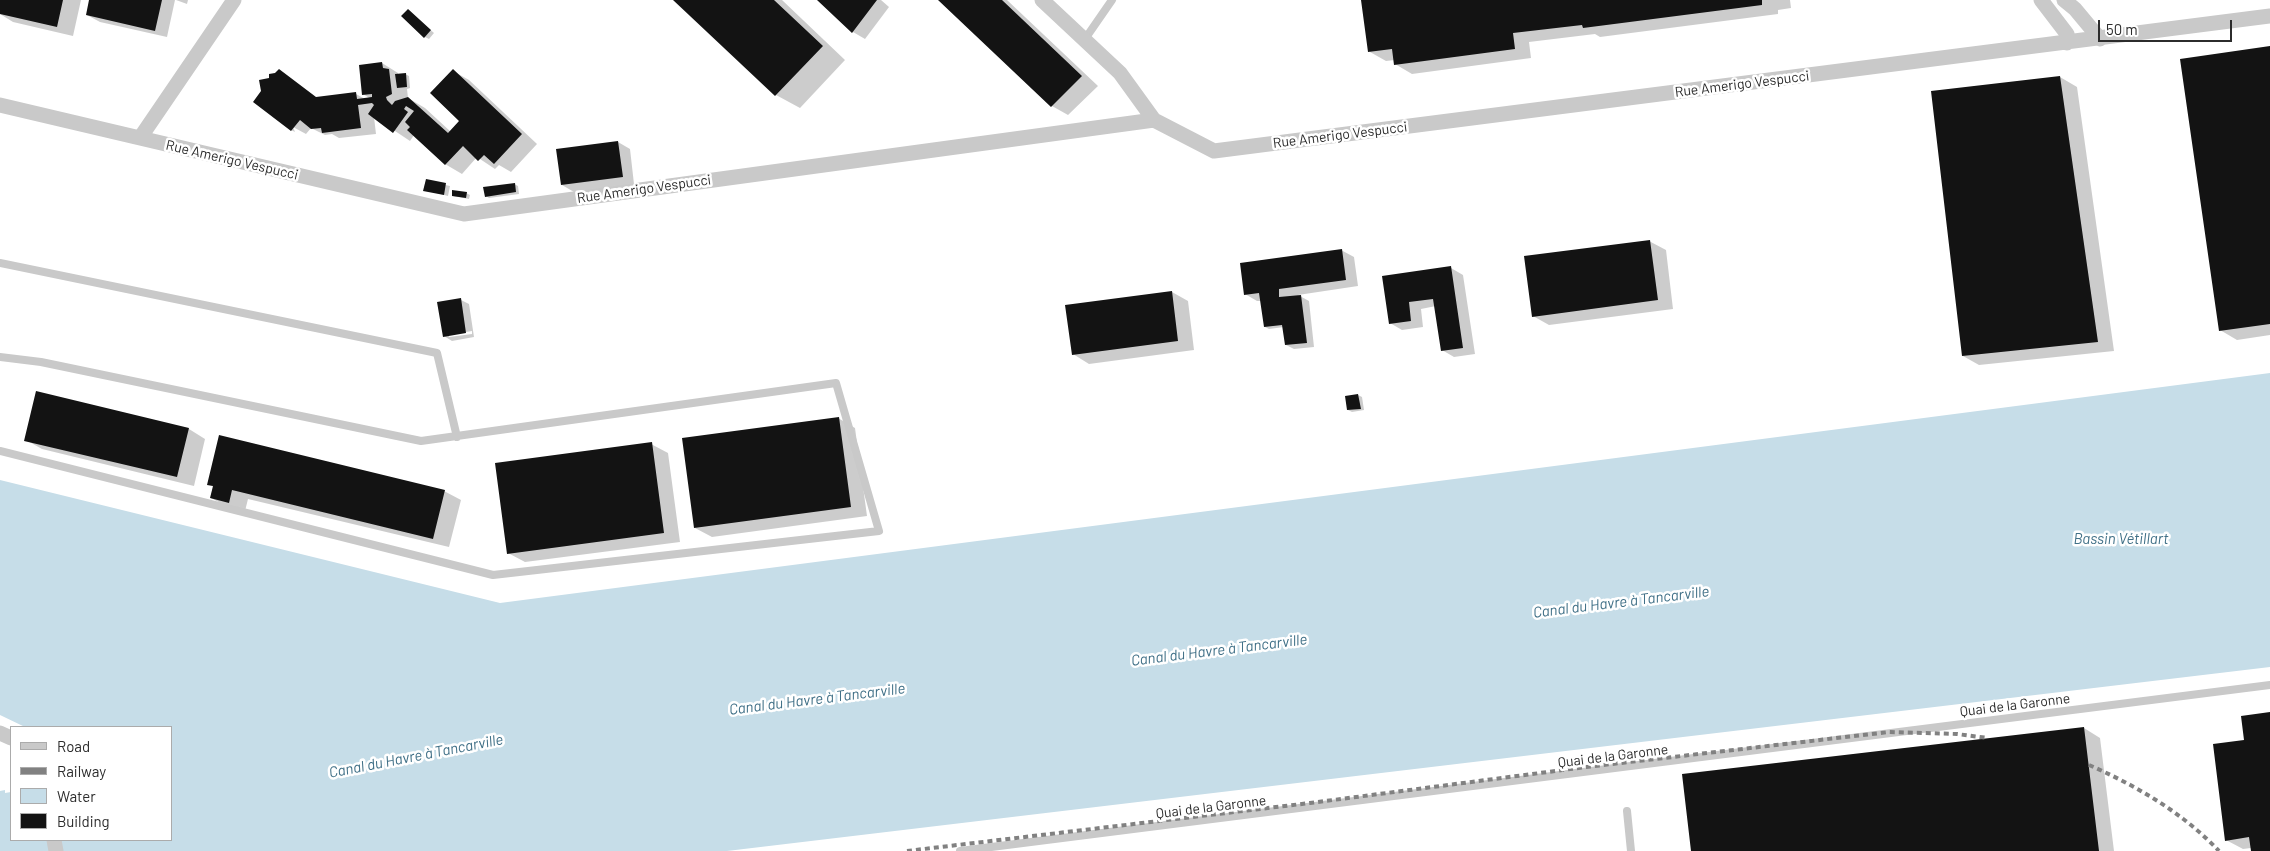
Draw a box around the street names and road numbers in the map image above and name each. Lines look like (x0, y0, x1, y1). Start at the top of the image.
street label: Rue Amerigo Vespucci (1674, 67, 1810, 101)
street label: Rue Amerigo Vespucci (1272, 118, 1408, 152)
street label: Rue Amerigo Vespucci (164, 137, 300, 183)
street label: Rue Amerigo Vespucci (576, 171, 712, 207)
street label: Quai de la Garonne (1959, 690, 2071, 720)
street label: Quai de la Garonne (1557, 741, 1669, 771)
street label: Quai de la Garonne (1155, 792, 1267, 822)

